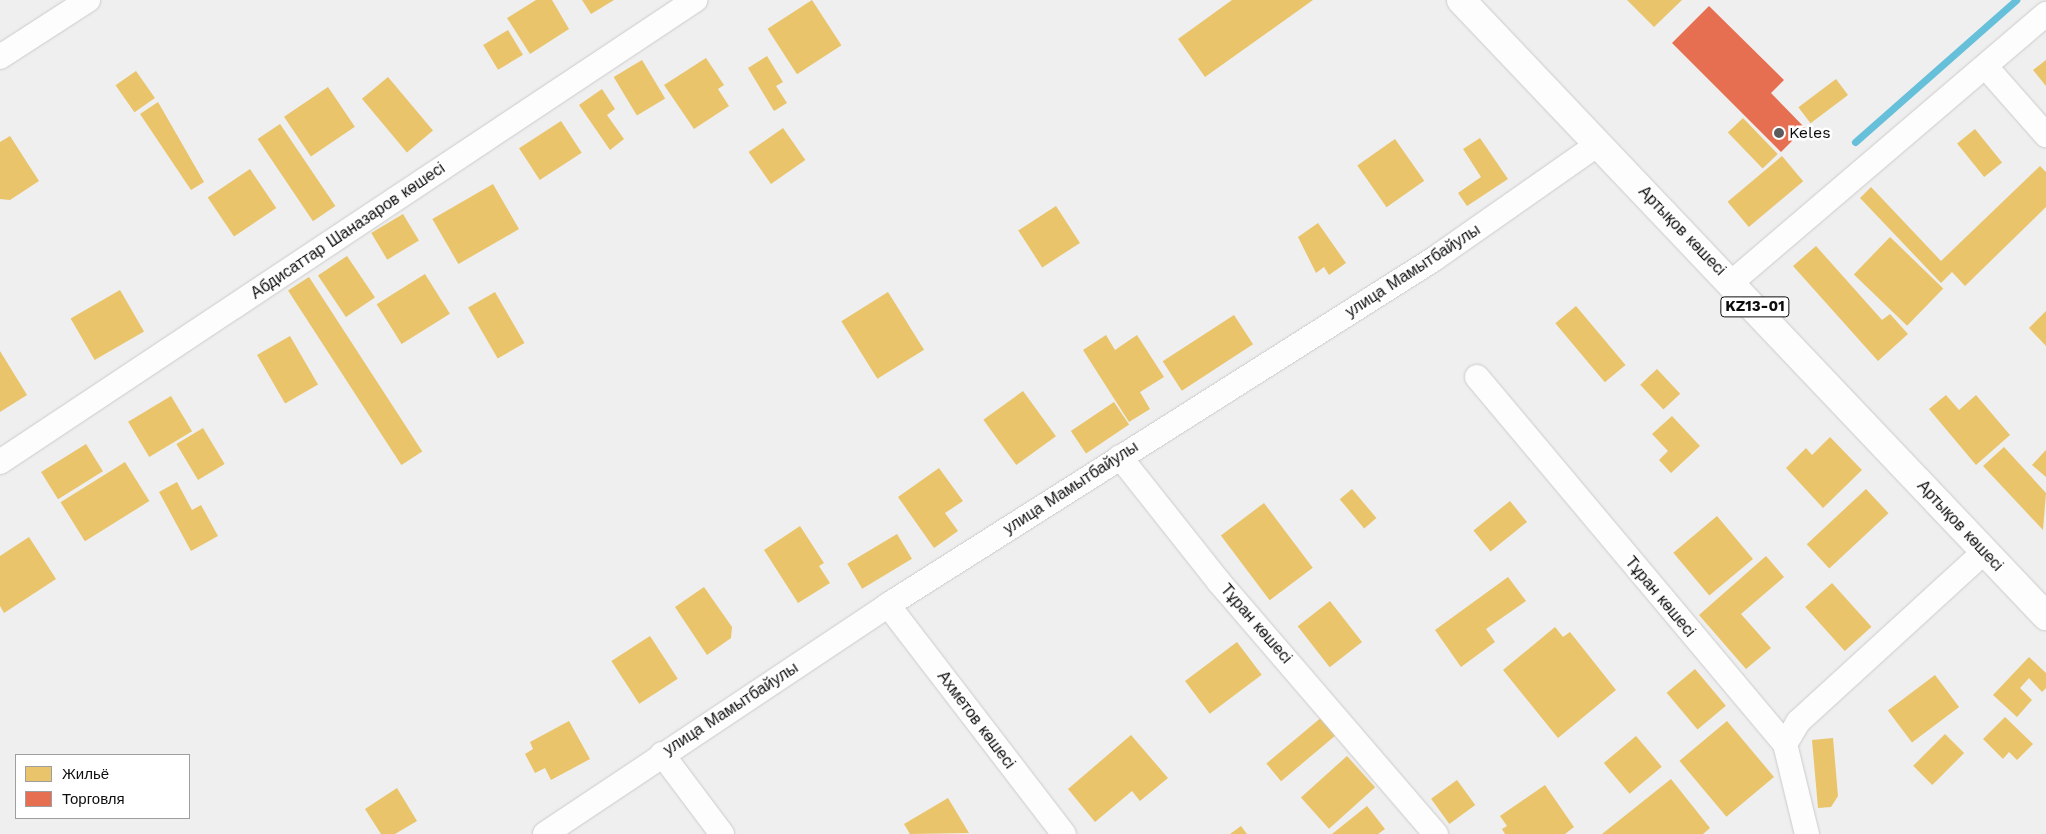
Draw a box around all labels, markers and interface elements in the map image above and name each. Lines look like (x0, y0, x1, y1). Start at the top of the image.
place label: Keles (1789, 123, 1831, 143)
marker: Keles (1773, 127, 1785, 139)
street label: Абдисаттар Шаназаров көшесі (247, 159, 449, 303)
street label: Артықов көшесі (1634, 182, 1730, 280)
street label: улица Мамытбайулы (1342, 220, 1484, 322)
road number: KZ13-01 (1720, 294, 1790, 320)
street label: улица Мамытбайулы (1000, 437, 1142, 539)
street label: Артықов көшесі (1913, 477, 2007, 575)
street label: Тұран көшесі (1621, 553, 1699, 641)
street label: Тұран көшесі (1216, 580, 1296, 668)
street label: улица Мамытбайулы (660, 658, 802, 760)
street label: Ахметов көшесі (933, 667, 1019, 773)
legend (15, 754, 190, 819)
text: Жильё (62, 765, 109, 783)
text: Торговля (62, 790, 125, 808)

